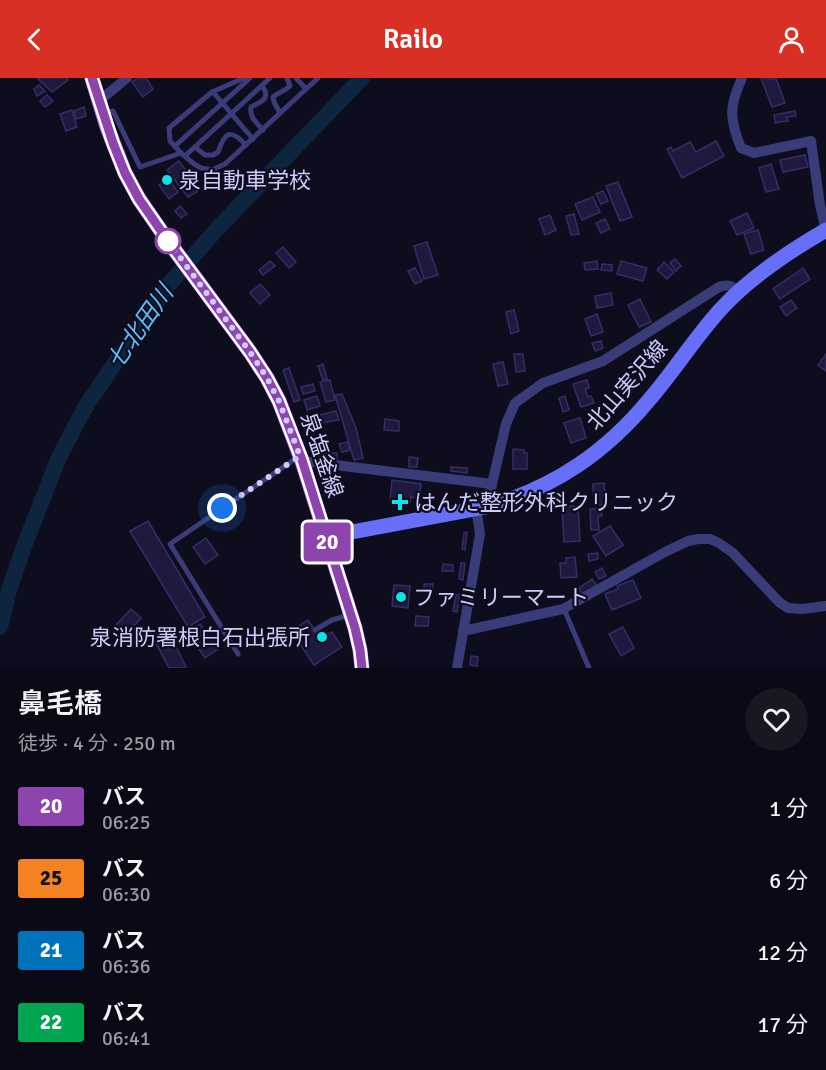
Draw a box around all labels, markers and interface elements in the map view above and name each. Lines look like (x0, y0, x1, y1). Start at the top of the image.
icon: back (18, 23, 51, 56)
text: Railo (383, 23, 443, 56)
icon: person (775, 23, 808, 56)
place label: 泉自動車学校 (179, 167, 311, 194)
marker: 泉自動車学校 (160, 173, 174, 187)
unlabelled marker (155, 228, 181, 254)
water label: 七北田川 (100, 277, 182, 375)
street label: 北山実沢線 (581, 335, 673, 435)
street label: 泉塩釜線 (295, 409, 349, 501)
place label: はんだ整形外科クリニック (414, 489, 678, 516)
your location (207, 493, 237, 523)
marker: はんだ整形外科クリニック (391, 493, 409, 511)
line badge: 20 (300, 522, 354, 562)
text: 20 (316, 529, 338, 555)
place label: ファミリーマート (413, 584, 589, 611)
marker: ファミリーマート (394, 590, 408, 604)
place label: 泉消防署根白石出張所 (90, 624, 310, 651)
marker: 泉消防署根白石出張所 (315, 630, 329, 644)
text: 鼻毛橋 (18, 687, 102, 721)
button: heart (745, 688, 808, 751)
text: 徒歩 · 4 分 · 250 m (18, 731, 176, 756)
text: バス (102, 783, 146, 810)
text: 20 (40, 793, 62, 819)
text: 1 分 (769, 795, 808, 822)
text: 06:25 (102, 810, 151, 835)
text: バス (102, 855, 146, 882)
text: 25 (40, 865, 62, 891)
text: 6 分 (769, 867, 808, 894)
text: 06:30 (102, 882, 151, 907)
text: バス (102, 927, 146, 954)
text: 21 (40, 937, 62, 963)
text: 12 分 (757, 939, 808, 966)
text: 06:36 (102, 954, 151, 979)
text: バス (102, 999, 146, 1026)
text: 22 (40, 1009, 62, 1035)
text: 17 分 (757, 1011, 808, 1038)
text: 06:41 (102, 1026, 151, 1051)

